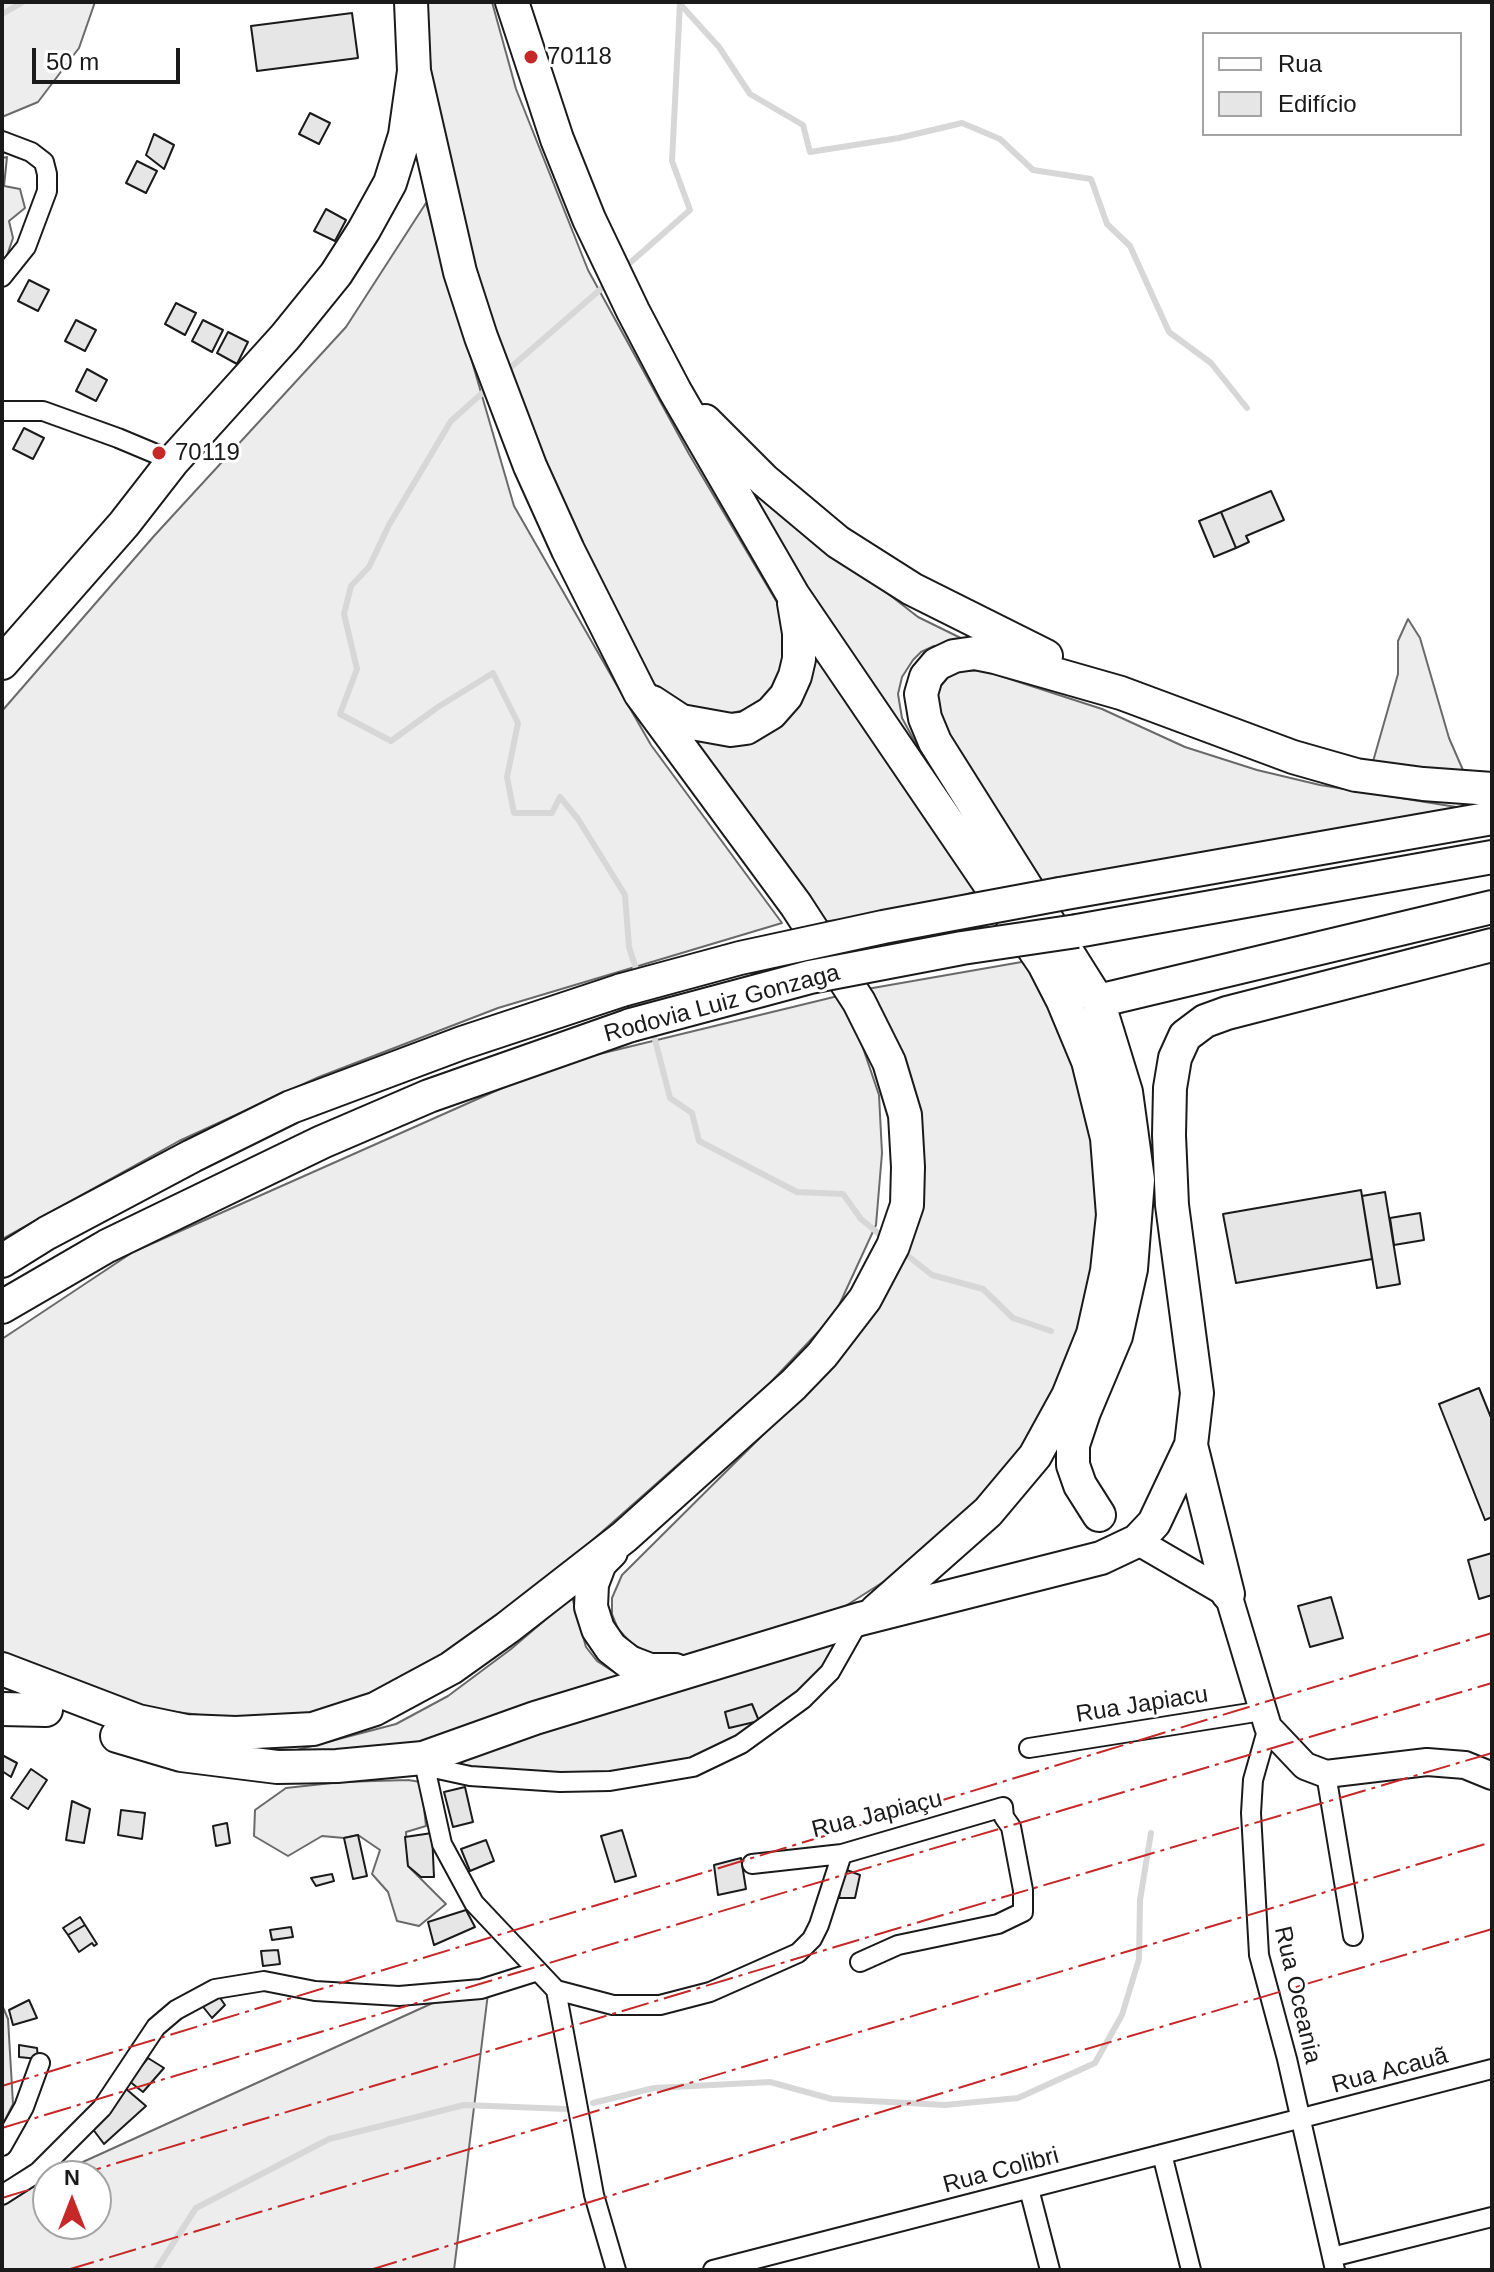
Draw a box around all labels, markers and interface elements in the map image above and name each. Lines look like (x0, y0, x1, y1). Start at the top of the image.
scale bar (36, 32, 184, 82)
legend (1202, 32, 1462, 136)
place label: 70118 (547, 43, 612, 71)
text: 50 m (46, 48, 99, 75)
marker: 70118 (522, 48, 540, 66)
text: Rua (1278, 50, 1322, 77)
text: Edifício (1278, 90, 1357, 117)
place label: 70119 (175, 439, 240, 467)
marker: 70119 (150, 444, 168, 462)
street label: Rodovia Luiz Gonzaga (601, 959, 843, 1049)
street label: Rua Japiacu (1074, 1680, 1210, 1730)
street label: Rua Japiaçu (809, 1785, 945, 1845)
street label: Rua Oceania (1267, 1924, 1327, 2066)
street label: Rua Acauã (1329, 2042, 1451, 2100)
street label: Rua Colibri (940, 2142, 1062, 2200)
north arrow (32, 2160, 112, 2240)
text: N (64, 2165, 80, 2190)

